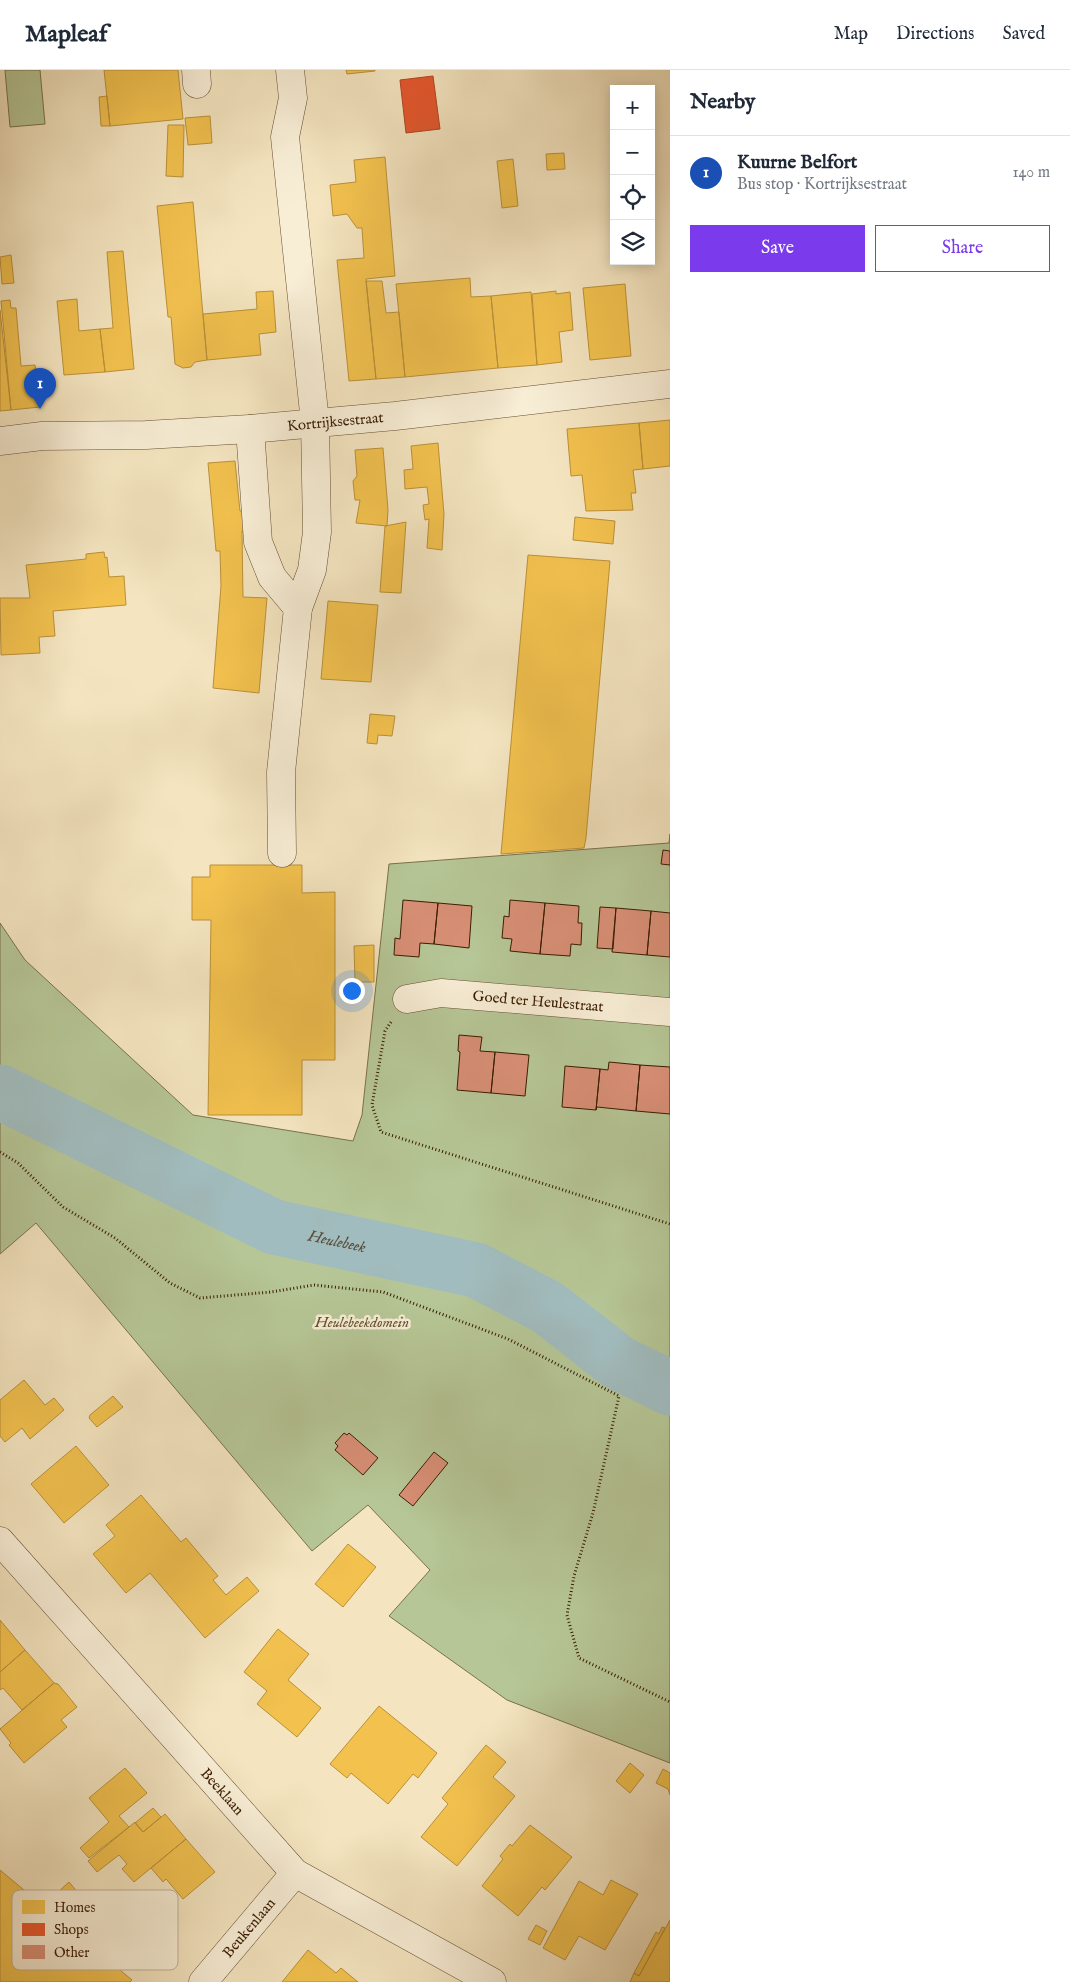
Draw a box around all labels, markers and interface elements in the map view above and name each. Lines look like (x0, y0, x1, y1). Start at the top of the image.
text: Mapleaf (25, 19, 107, 50)
text: Map (834, 23, 868, 46)
text: Directions (896, 23, 974, 46)
text: Saved (1002, 23, 1045, 46)
map controls (610, 85, 655, 265)
button: + (610, 85, 655, 130)
text: Nearby (690, 89, 755, 116)
button: − (610, 130, 655, 175)
text: Kuurne Belfort (737, 151, 857, 175)
text: 1 (703, 163, 709, 183)
text: 140 m (1012, 163, 1050, 183)
button: locate (610, 175, 655, 220)
text: Bus stop · Kortrijksestraat (737, 175, 907, 195)
button: layers (610, 220, 655, 265)
button: Save (690, 225, 865, 272)
button: Share (875, 225, 1050, 272)
pin: 1 (24, 368, 56, 409)
street label: Kortrijksestraat (286, 408, 384, 436)
your location (339, 978, 365, 1004)
street label: Goed ter Heulestraat (472, 987, 604, 1016)
water label: Heulebeek (305, 1226, 368, 1258)
park label: Heulebeekdomein (314, 1313, 409, 1332)
street label: Beeklaan (196, 1764, 248, 1819)
legend (12, 1890, 178, 1970)
street label: Beukenlaan (219, 1894, 280, 1962)
text: Homes (54, 1899, 96, 1917)
text: Shops (54, 1921, 89, 1939)
text: Other (54, 1944, 89, 1962)

